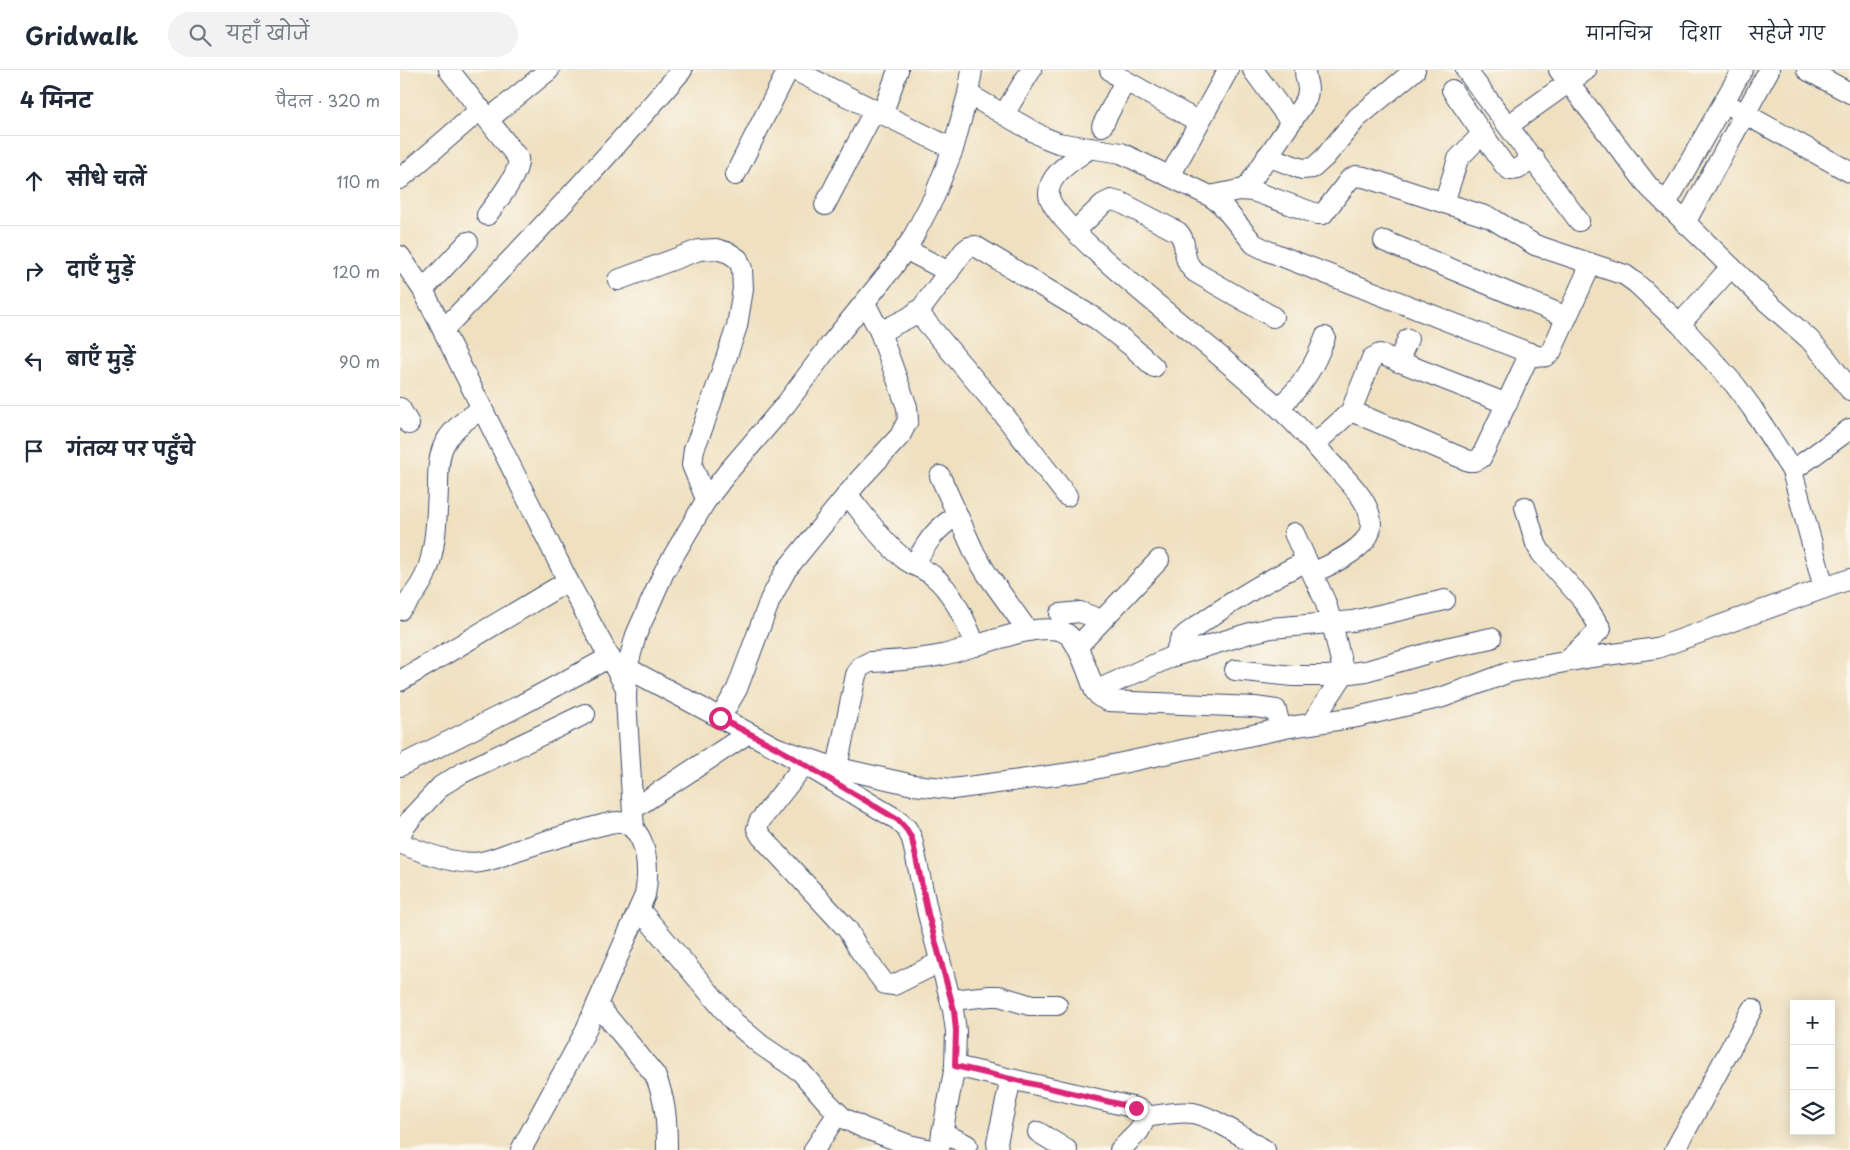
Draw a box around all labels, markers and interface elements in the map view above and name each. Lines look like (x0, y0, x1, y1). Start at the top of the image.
search box (168, 12, 518, 57)
text: Gridwalk (25, 17, 138, 53)
text: यहाँ खोजें (226, 18, 309, 46)
text: मानचित्र (1586, 19, 1652, 46)
text: दिशा (1680, 19, 1721, 46)
text: सहेजे गए (1749, 19, 1825, 46)
icon: search (186, 21, 214, 49)
text: 4 मिनट (20, 83, 92, 115)
text: पैदल · 320 m (276, 88, 380, 112)
text: सीधे चलें (67, 164, 146, 192)
icon: ahead (20, 167, 48, 195)
text: 110 m (337, 169, 380, 193)
text: दाएँ मुड़ें (67, 254, 134, 282)
icon: right (20, 257, 48, 285)
text: 120 m (333, 259, 380, 283)
text: बाएँ मुड़ें (67, 344, 135, 372)
icon: left (20, 347, 48, 375)
text: 90 m (339, 349, 380, 373)
text: गंतव्य पर पहुँचे (67, 434, 195, 462)
icon: arrive (20, 437, 48, 465)
route start (709, 707, 732, 730)
map controls (1790, 1000, 1835, 1135)
button: + (1790, 1000, 1835, 1045)
button: − (1790, 1045, 1835, 1090)
button: layers (1790, 1090, 1835, 1135)
route end (1125, 1097, 1148, 1120)

